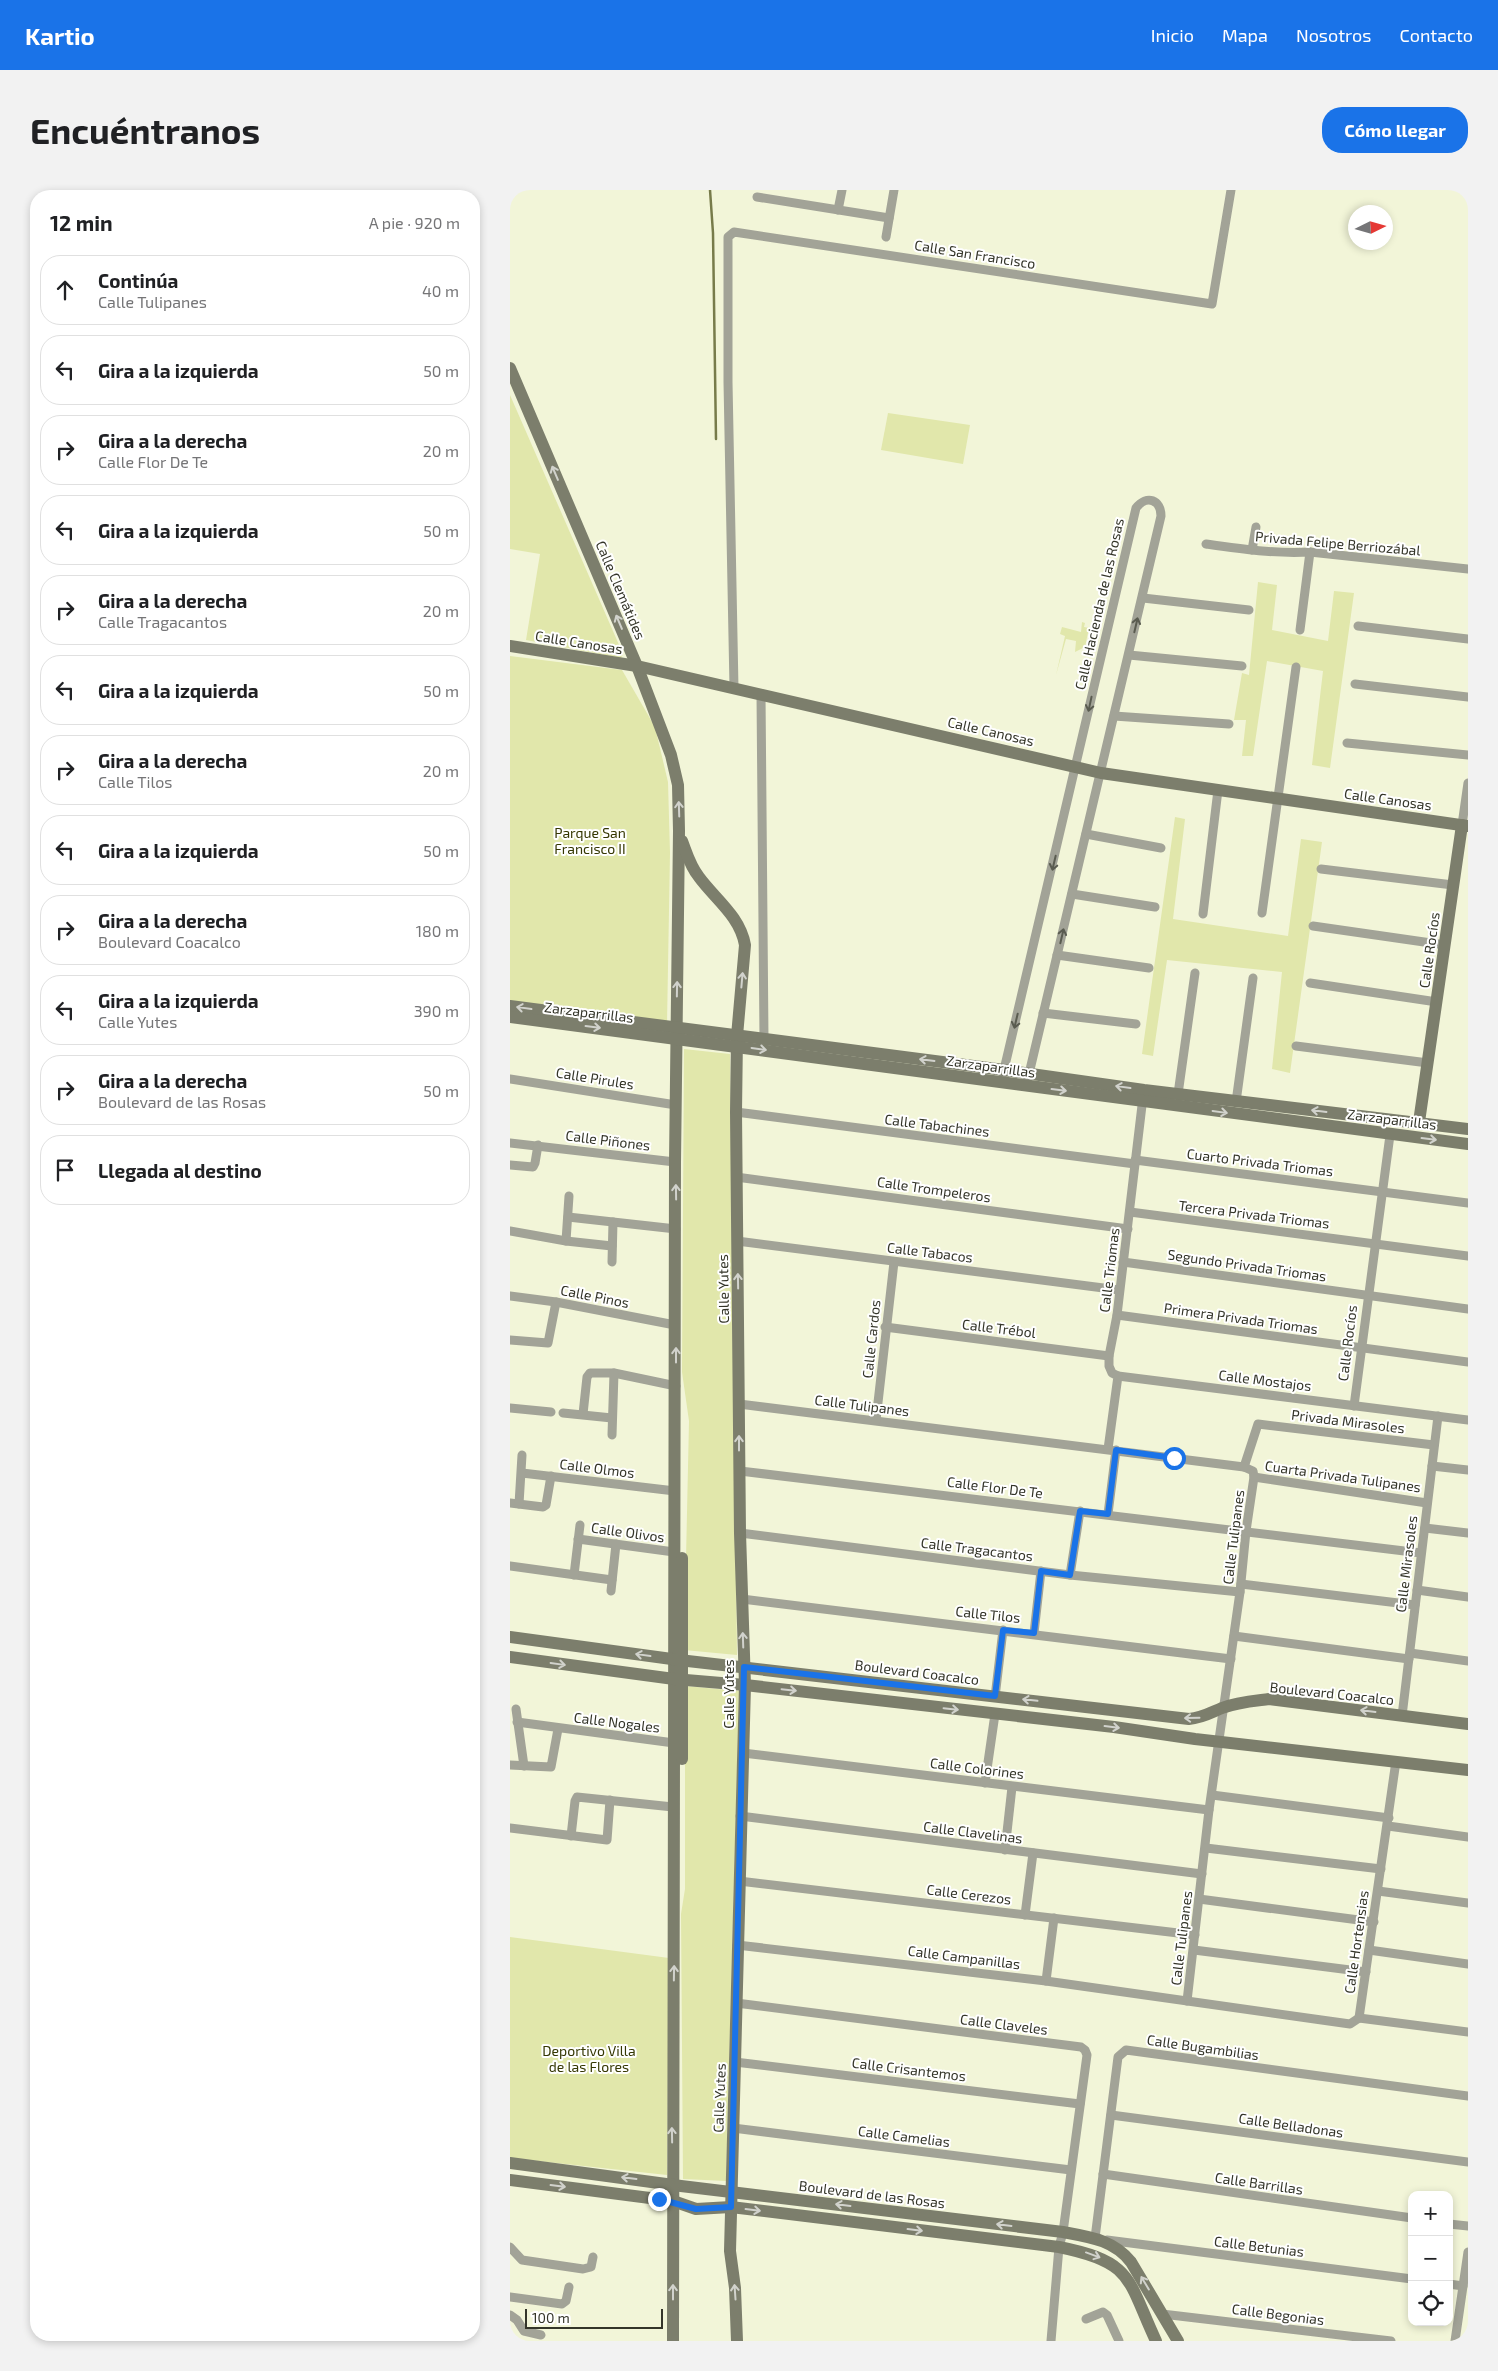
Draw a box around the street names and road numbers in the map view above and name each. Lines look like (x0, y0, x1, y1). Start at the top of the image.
street label: Calle San Francisco (913, 236, 1037, 272)
street label: Calle Hacienda de las Rosas (1071, 517, 1127, 691)
street label: Privada Felipe Berriozábal (1255, 527, 1422, 559)
street label: Calle Clemátides (593, 538, 649, 642)
street label: Calle Canosas (534, 627, 624, 657)
street label: Calle Canosas (946, 713, 1036, 749)
street label: Calle Canosas (1343, 784, 1433, 814)
street label: Calle Rocíos (1415, 911, 1443, 989)
street label: Zarzaparrillas (543, 998, 635, 1026)
street label: Zarzaparrillas (945, 1051, 1037, 1081)
street label: Calle Pirules (555, 1063, 635, 1093)
street label: Zarzaparrillas (1346, 1105, 1438, 1133)
street label: Calle Tabachines (884, 1110, 990, 1140)
street label: Calle Piñones (565, 1126, 651, 1154)
street label: Cuarto Privada Triomas (1186, 1145, 1334, 1179)
street label: Calle Trompeleros (876, 1173, 992, 1205)
street label: Tercera Privada Triomas (1178, 1196, 1330, 1232)
street label: Calle Triomas (1095, 1227, 1123, 1313)
street label: Calle Tabacos (886, 1238, 974, 1266)
street label: Segundo Privada Triomas (1166, 1245, 1328, 1285)
street label: Calle Yutes (714, 1254, 732, 1324)
street label: Calle Pinos (559, 1281, 631, 1311)
street label: Calle Cardos (858, 1299, 884, 1379)
street label: Primera Privada Triomas (1163, 1299, 1319, 1337)
street label: Calle Rocíos (1334, 1304, 1360, 1382)
street label: Calle Trébol (961, 1315, 1038, 1341)
street label: Calle Mostajos (1218, 1366, 1312, 1394)
street label: Calle Tulipanes (814, 1391, 910, 1419)
street label: Privada Mirasoles (1290, 1406, 1406, 1436)
street label: Calle Olmos (559, 1455, 635, 1481)
street label: Cuarta Privada Tulipanes (1264, 1457, 1422, 1495)
street label: Calle Flor De Te (946, 1473, 1044, 1501)
street label: Calle Tulipanes (1219, 1489, 1247, 1585)
street label: Calle Mirasoles (1392, 1515, 1420, 1613)
street label: Calle Olivos (590, 1518, 666, 1546)
street label: Calle Tragacantos (920, 1534, 1034, 1564)
street label: Calle Tilos (955, 1602, 1021, 1626)
street label: Boulevard Coacalco (854, 1656, 980, 1688)
street label: Calle Yutes (720, 1659, 737, 1729)
street label: Boulevard Coacalco (1269, 1678, 1395, 1708)
street label: Calle Nogales (573, 1708, 661, 1736)
street label: Calle Colorines (929, 1754, 1025, 1782)
street label: Calle Clavelinas (922, 1817, 1024, 1847)
street label: Calle Cerezos (926, 1880, 1012, 1908)
street label: Calle Hortensias (1340, 1889, 1372, 1995)
street label: Calle Tulipanes (1167, 1890, 1195, 1986)
street label: Calle Campanillas (907, 1942, 1021, 1972)
street label: Calle Claveles (959, 2010, 1049, 2038)
street label: Calle Bugambilias (1146, 2031, 1260, 2063)
street label: Calle Crisantemos (851, 2054, 967, 2084)
street label: Calle Yutes (709, 2063, 729, 2133)
street label: Calle Belladonas (1237, 2109, 1345, 2141)
street label: Calle Camelias (857, 2122, 951, 2150)
street label: Calle Barrillas (1214, 2168, 1304, 2198)
street label: Boulevard de las Rosas (798, 2177, 946, 2211)
street label: Calle Betunias (1213, 2232, 1305, 2260)
street label: Calle Begonias (1231, 2300, 1325, 2328)

